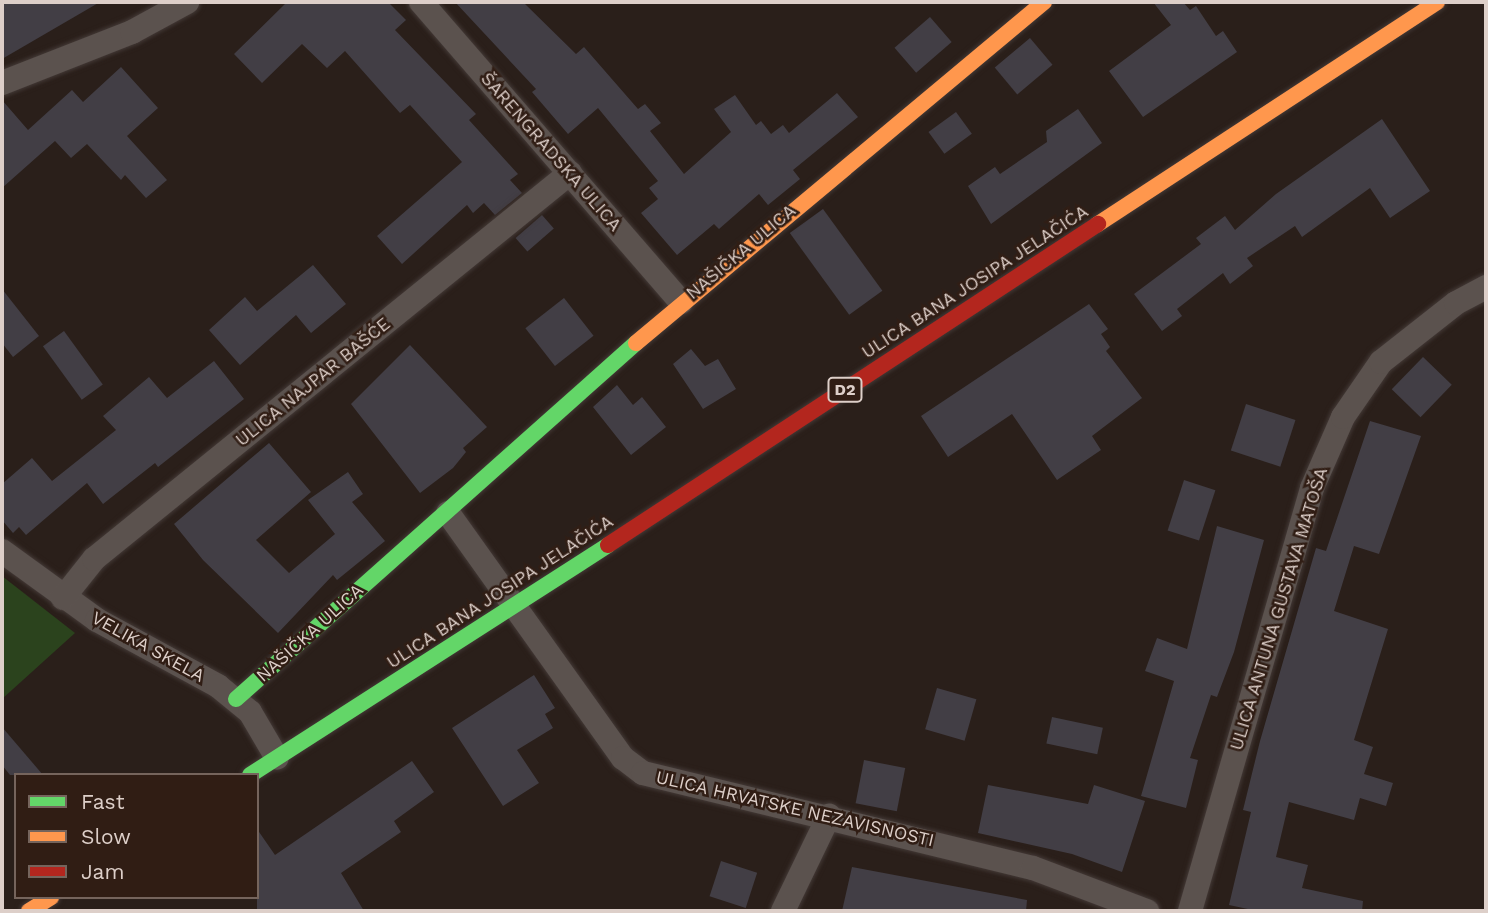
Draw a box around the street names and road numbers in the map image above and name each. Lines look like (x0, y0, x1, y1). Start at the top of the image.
street label: ŠARENGRADSKA ULICA (476, 68, 626, 236)
street label: NAŠIČKA ULICA (682, 200, 800, 304)
street label: ULICA BANA JOSIPA JELAČIĆA (857, 200, 1093, 364)
street label: ULICA NAJPAR BAŠĆE (231, 313, 395, 451)
road number: D2 (826, 378, 864, 402)
street label: ULICA ANTUNA GUSTAVA MATOŠA (1225, 464, 1333, 754)
street label: ULICA BANA JOSIPA JELAČIĆA (382, 510, 618, 674)
street label: NAŠIČKA ULICA (252, 579, 368, 687)
street label: VELIKA SKELA (87, 607, 209, 687)
street label: ULICA HRVATSKE NEZAVISNOSTI (653, 766, 937, 852)

